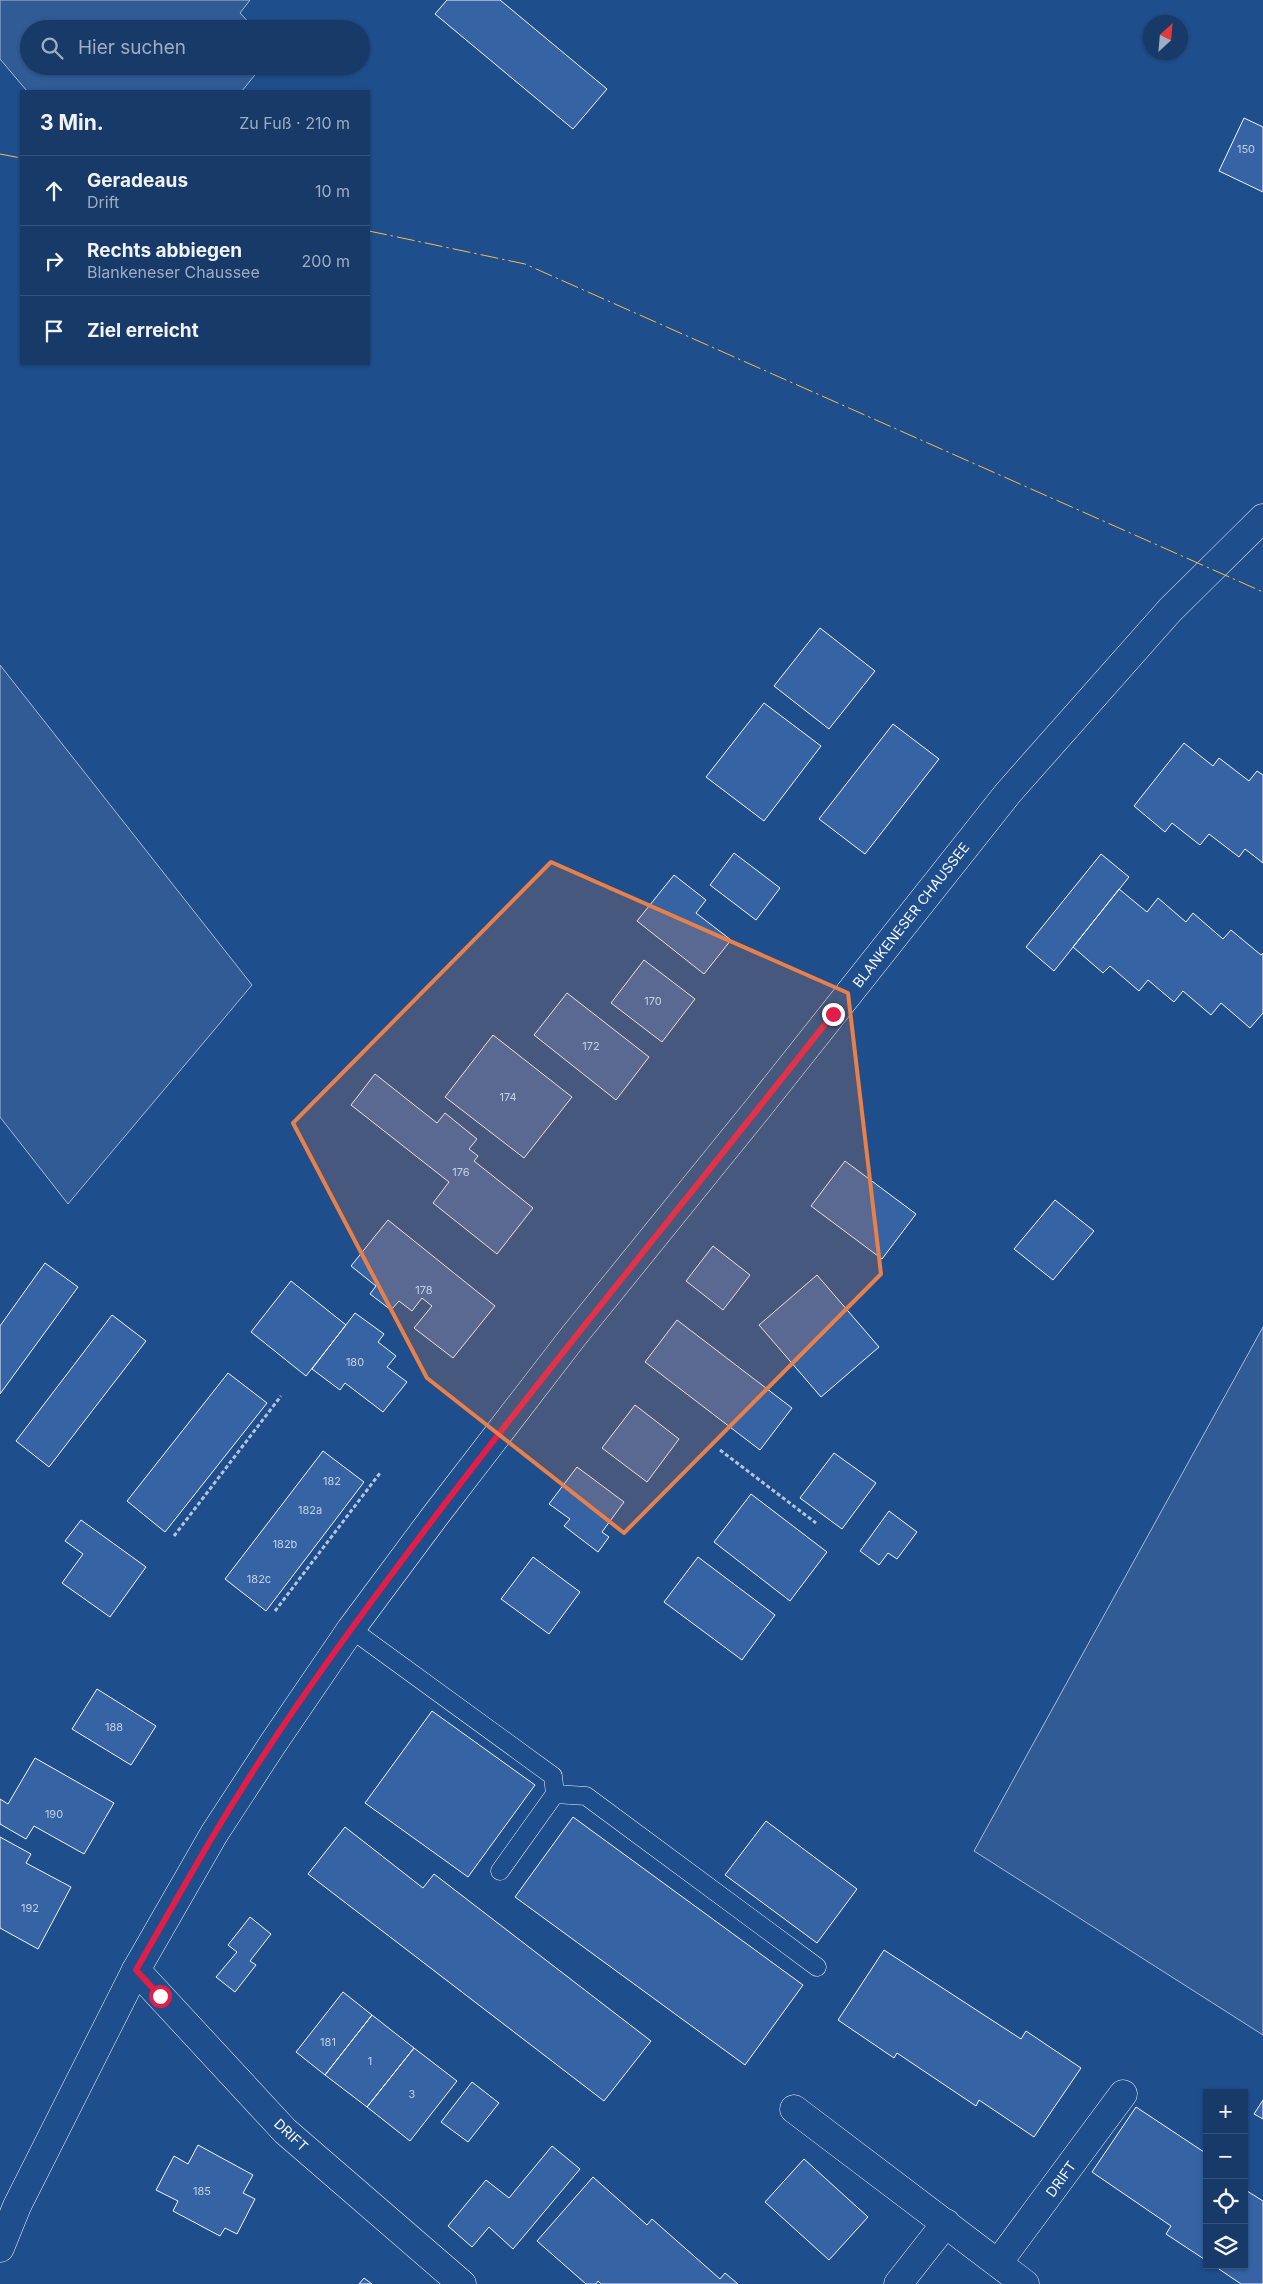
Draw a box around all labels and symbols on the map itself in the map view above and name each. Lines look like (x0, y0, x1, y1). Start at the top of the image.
north arrow (1143, 15, 1188, 60)
house number: 150 (1237, 142, 1255, 156)
street label: BLANKENESER CHAUSSEE (849, 839, 973, 991)
house number: 170 (644, 994, 662, 1008)
route end (822, 1003, 845, 1026)
house number: 172 (582, 1039, 600, 1053)
house number: 174 (499, 1090, 517, 1104)
house number: 176 (452, 1165, 470, 1179)
house number: 178 (415, 1283, 433, 1297)
house number: 180 (346, 1355, 364, 1369)
house number: 182 (323, 1474, 341, 1488)
house number: 182a (298, 1503, 322, 1517)
house number: 182b (273, 1537, 298, 1551)
house number: 182c (247, 1572, 271, 1586)
house number: 188 (105, 1720, 123, 1734)
house number: 190 (45, 1807, 63, 1821)
house number: 192 (21, 1901, 39, 1915)
route start (149, 1985, 172, 2008)
house number: 181 (320, 2035, 336, 2049)
house number: 1 (368, 2054, 372, 2068)
house number: 3 (409, 2087, 416, 2101)
street label: DRIFT (271, 2115, 312, 2155)
street label: DRIFT (1042, 2157, 1079, 2200)
house number: 185 (193, 2184, 211, 2198)

